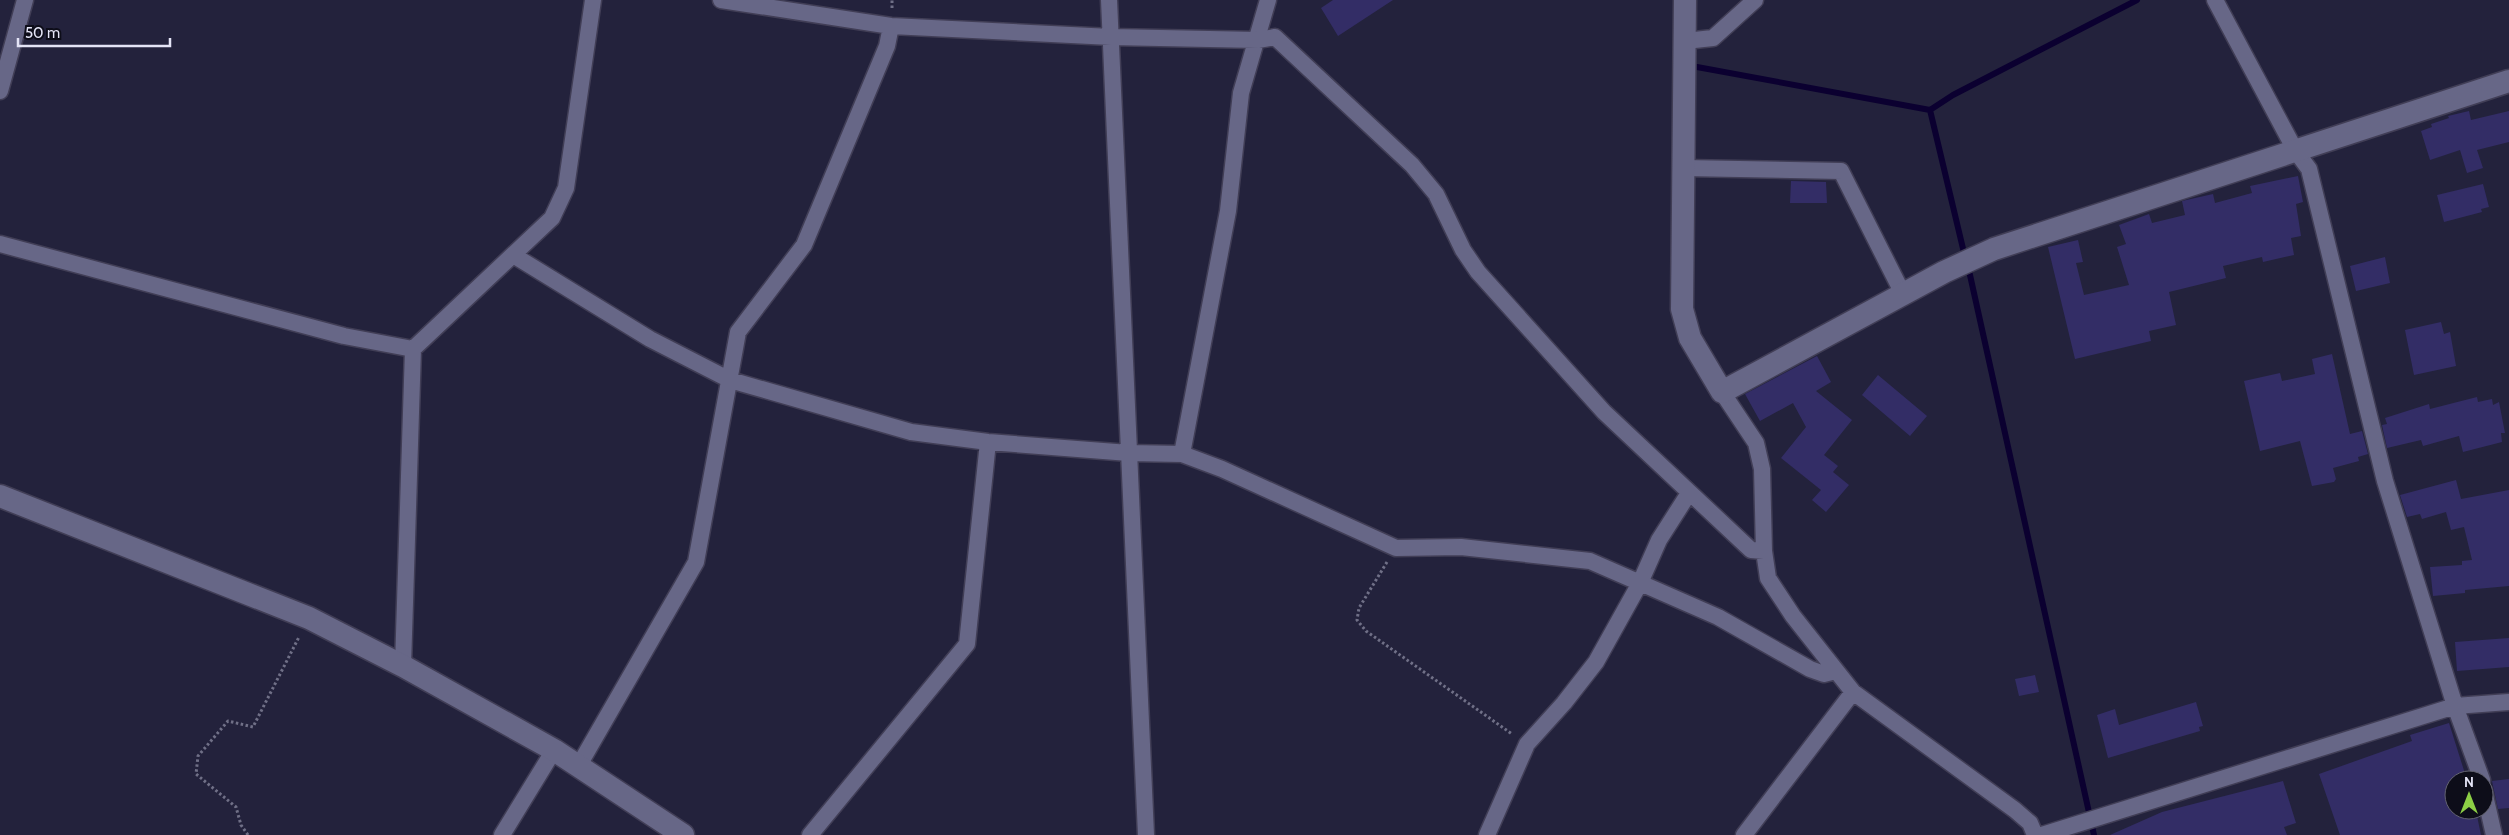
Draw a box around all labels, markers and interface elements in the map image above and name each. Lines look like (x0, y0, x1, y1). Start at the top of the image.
scale bar (18, 15, 170, 47)
text: 50 m (25, 24, 60, 42)
north arrow (2444, 770, 2494, 820)
text: N (2464, 773, 2474, 791)

